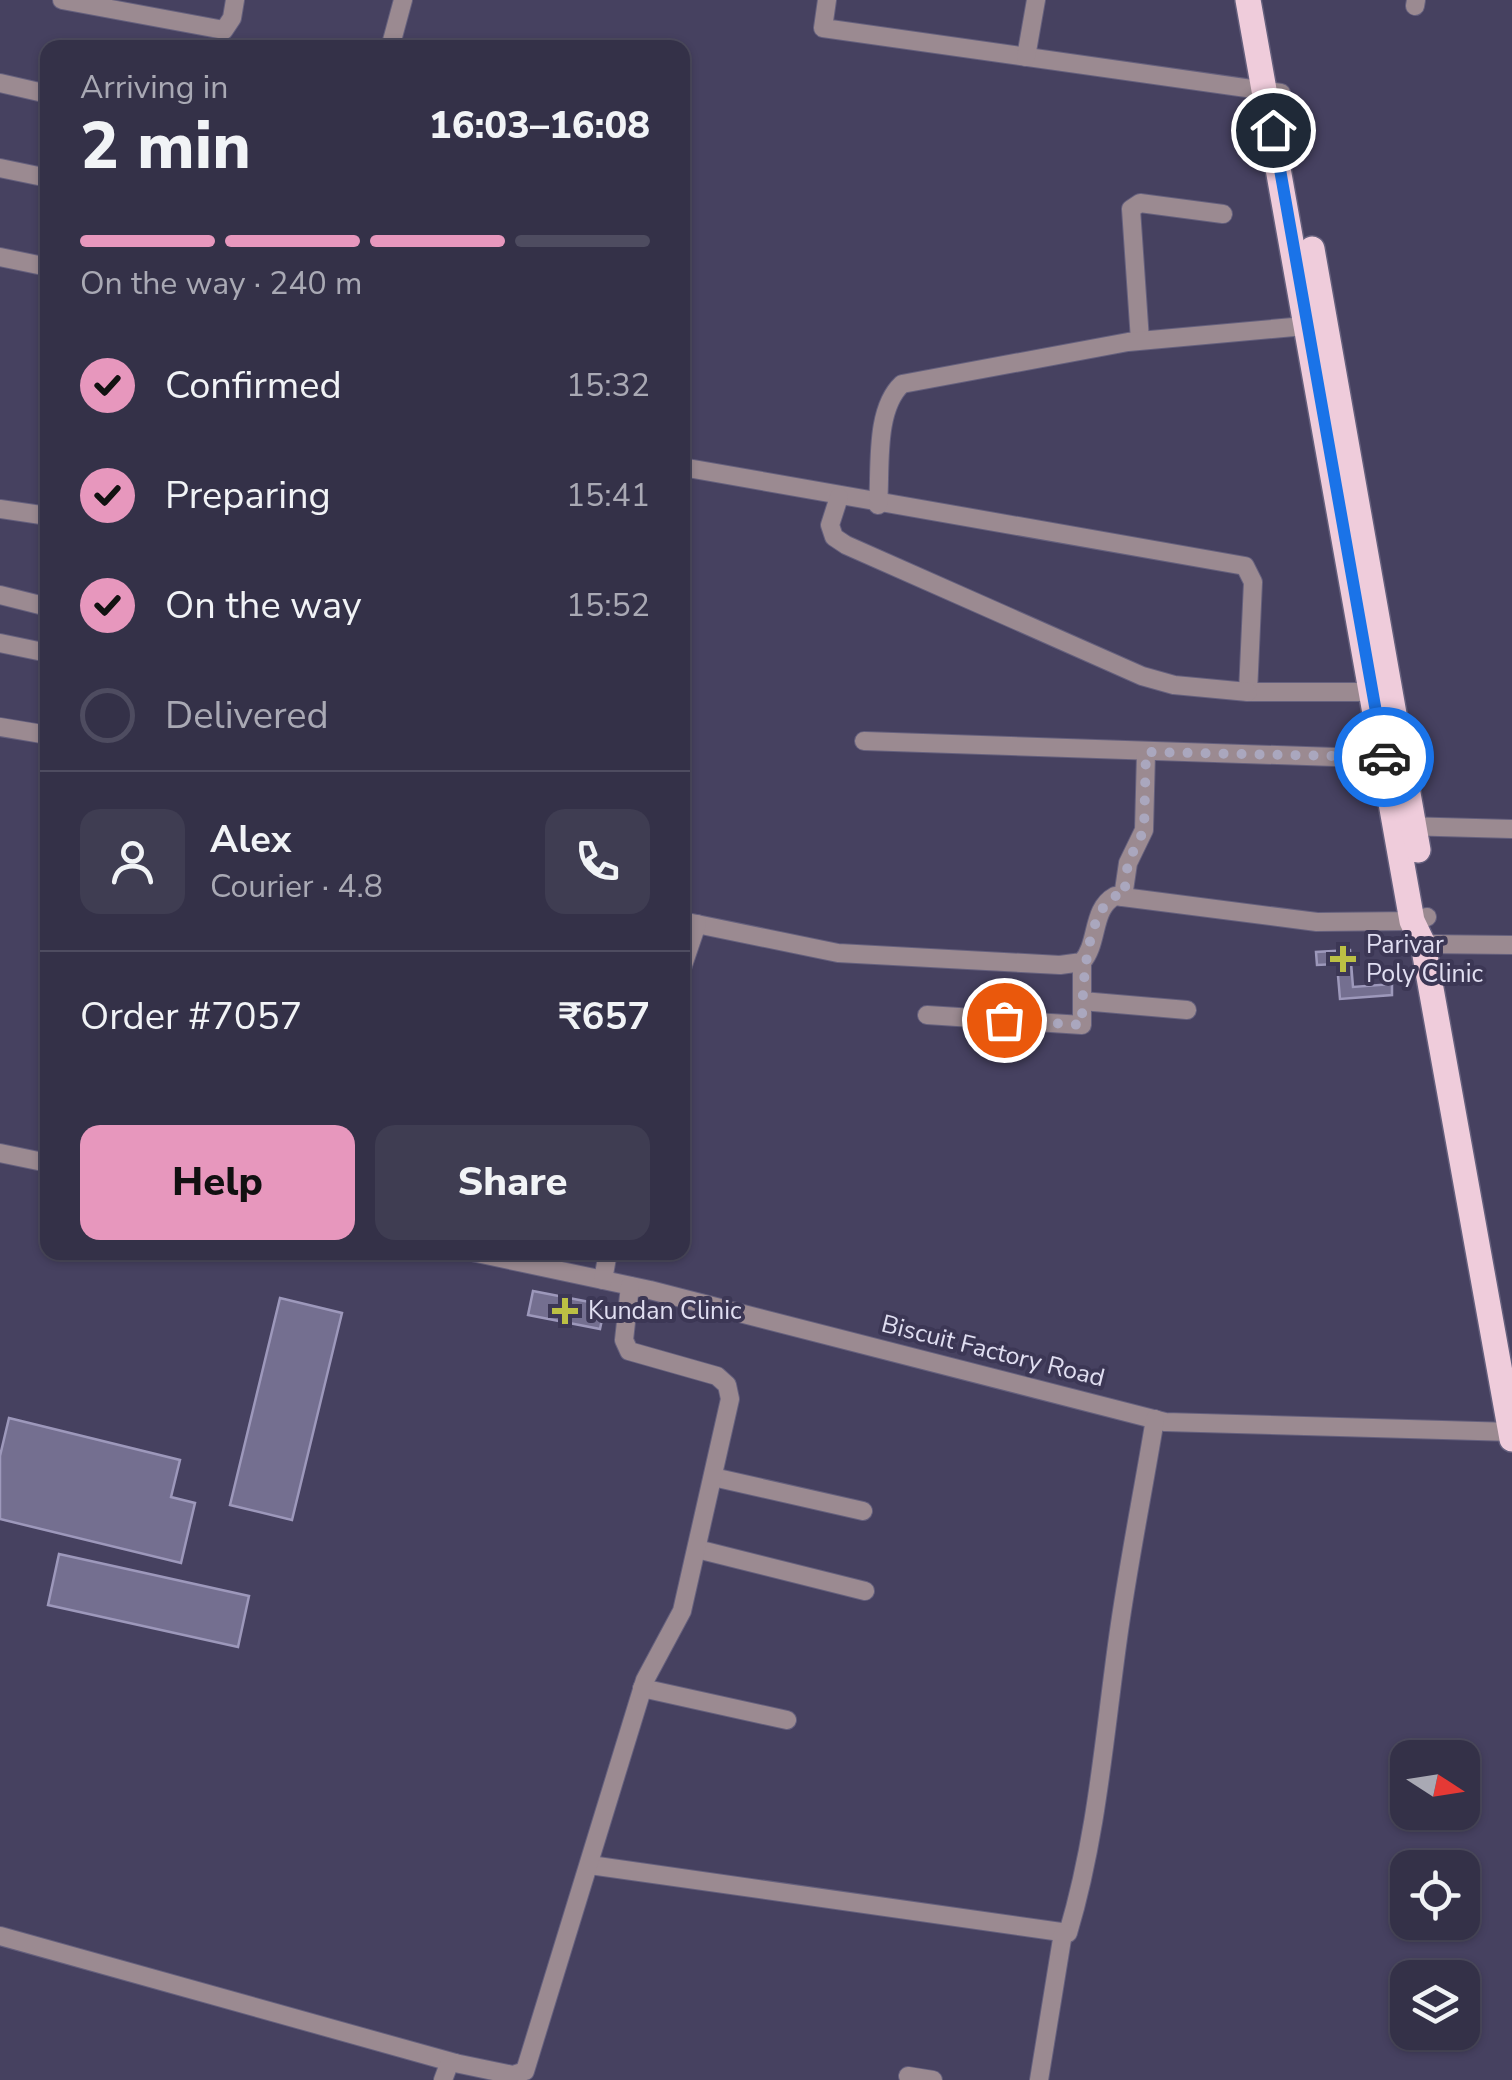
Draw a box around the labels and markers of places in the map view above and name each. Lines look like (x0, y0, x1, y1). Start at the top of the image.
pin (1231, 88, 1316, 173)
place label: Parivar Poly Clinic (1366, 928, 1484, 991)
marker: Parivar Poly Clinic (1330, 946, 1356, 972)
pin (962, 978, 1047, 1063)
place label: Kundan Clinic (588, 1294, 742, 1328)
marker: Kundan Clinic (552, 1298, 578, 1324)

